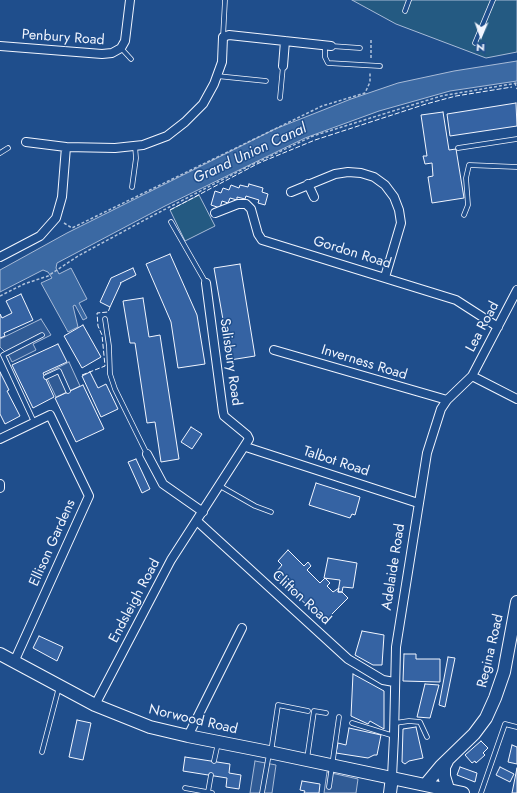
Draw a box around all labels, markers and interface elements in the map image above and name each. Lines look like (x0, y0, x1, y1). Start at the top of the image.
north arrow (461, 16, 501, 56)
street label: Penbury Road (21, 27, 105, 49)
text: N (476, 40, 485, 56)
water label: Grand Union Canal (190, 120, 310, 188)
street label: Gordon Road (311, 233, 393, 273)
street label: Lea Road (463, 299, 503, 355)
street label: Salisbury Road (216, 317, 244, 407)
street label: Inverness Road (319, 342, 409, 384)
street label: Talbot Road (301, 443, 371, 481)
street label: Ellison Gardens (26, 497, 80, 589)
street label: Adelaide Road (379, 522, 409, 612)
street label: Endsleigh Road (106, 556, 164, 646)
street label: Clifton Road (268, 567, 334, 629)
street label: Regina Road (474, 612, 508, 690)
street label: Norwood Road (147, 702, 239, 738)

